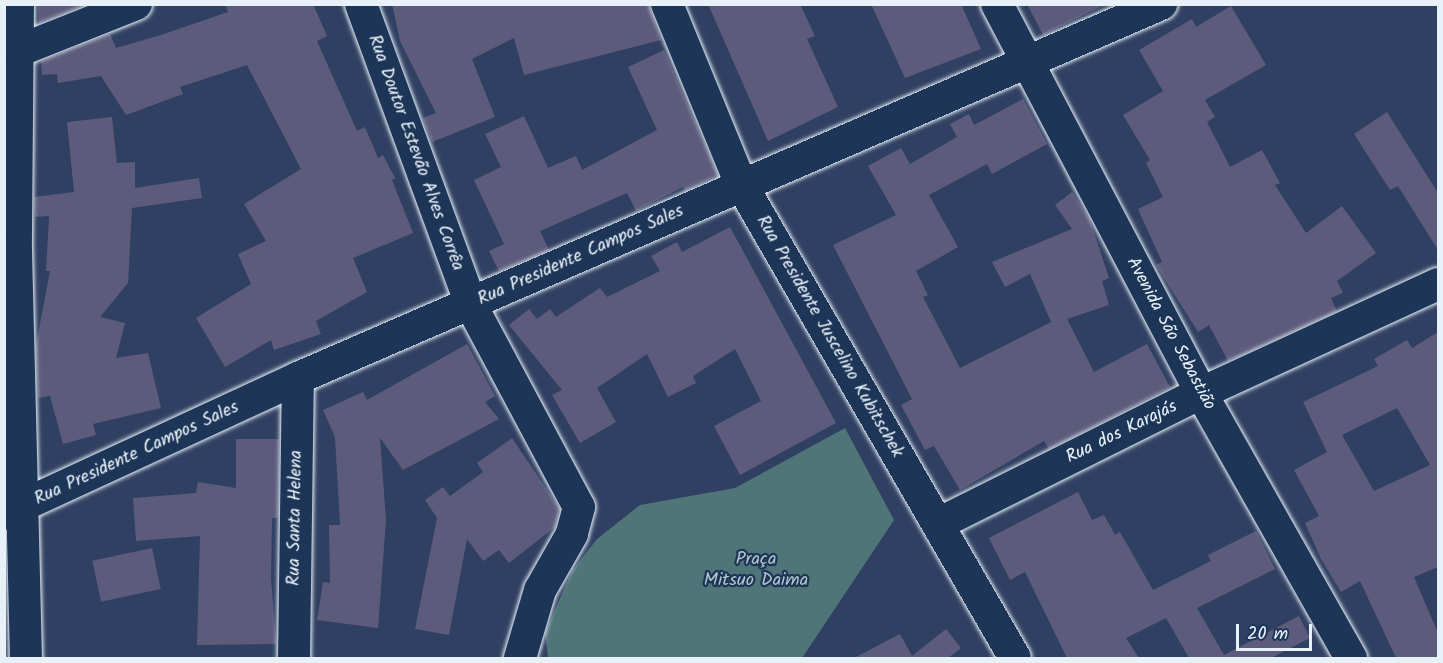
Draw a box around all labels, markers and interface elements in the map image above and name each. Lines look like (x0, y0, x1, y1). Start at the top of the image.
street label: Rua Doutor Estevão Alves Corrêa (362, 32, 468, 274)
street label: Rua Presidente Campos Sales (475, 201, 687, 311)
street label: Rua Presidente Juscelino Kubitschek (751, 212, 907, 462)
street label: Avenida São Sebastião (1121, 254, 1219, 414)
street label: Rua Presidente Campos Sales (31, 397, 243, 511)
street label: Rua dos Karajás (1063, 397, 1181, 469)
street label: Rua Santa Helena (284, 450, 308, 586)
park label: Praça Mitsuo Daima (704, 550, 808, 592)
scale bar (1239, 612, 1316, 650)
text: 20 m (1247, 620, 1288, 649)

